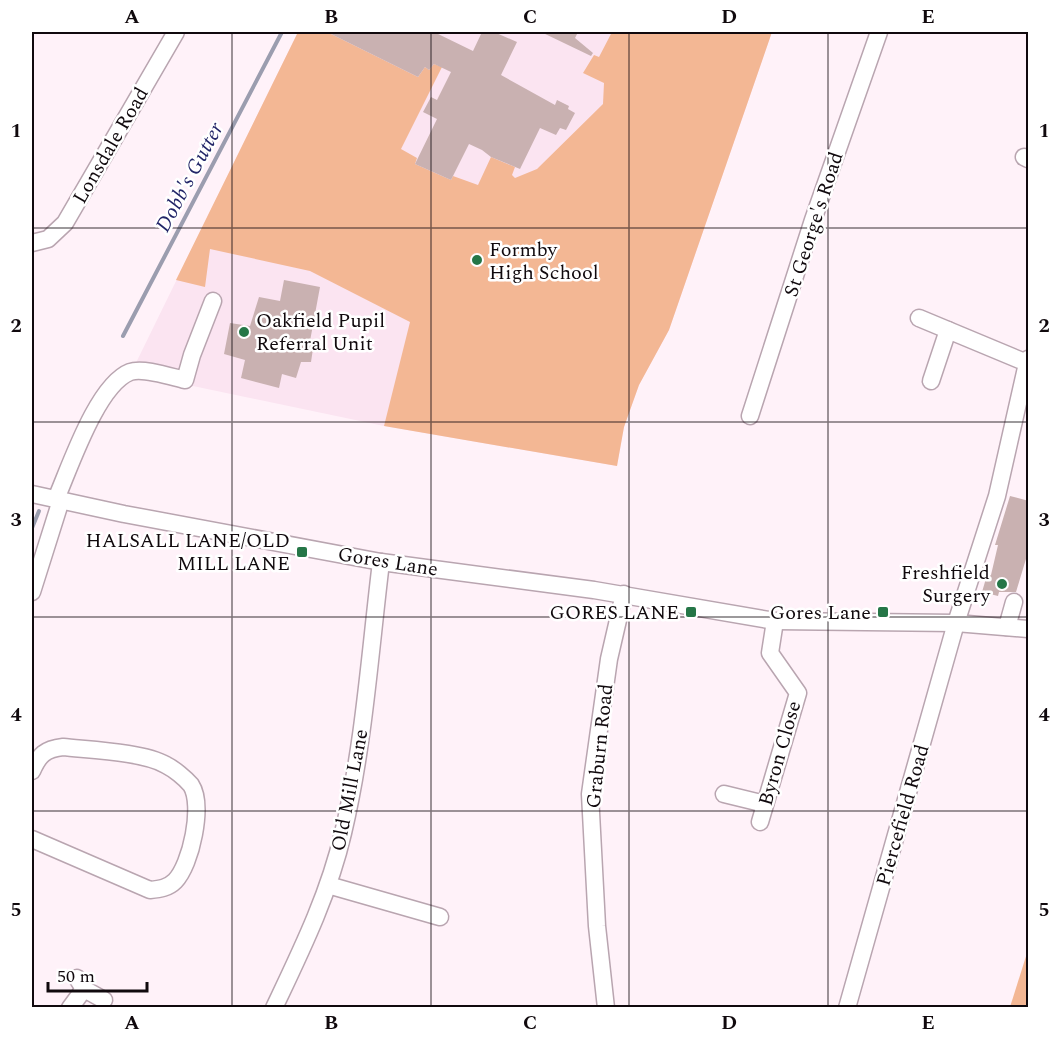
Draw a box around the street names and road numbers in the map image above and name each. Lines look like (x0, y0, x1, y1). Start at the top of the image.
street label: Lonsdale Road (65, 82, 156, 209)
street label: St George's Road (776, 148, 852, 301)
street label: Gores Lane (336, 539, 440, 585)
street label: Graburn Road (579, 682, 621, 810)
street label: Byron Close (751, 697, 809, 809)
street label: Old Mill Lane (323, 726, 377, 854)
street label: Piercefield Road (868, 741, 937, 889)

